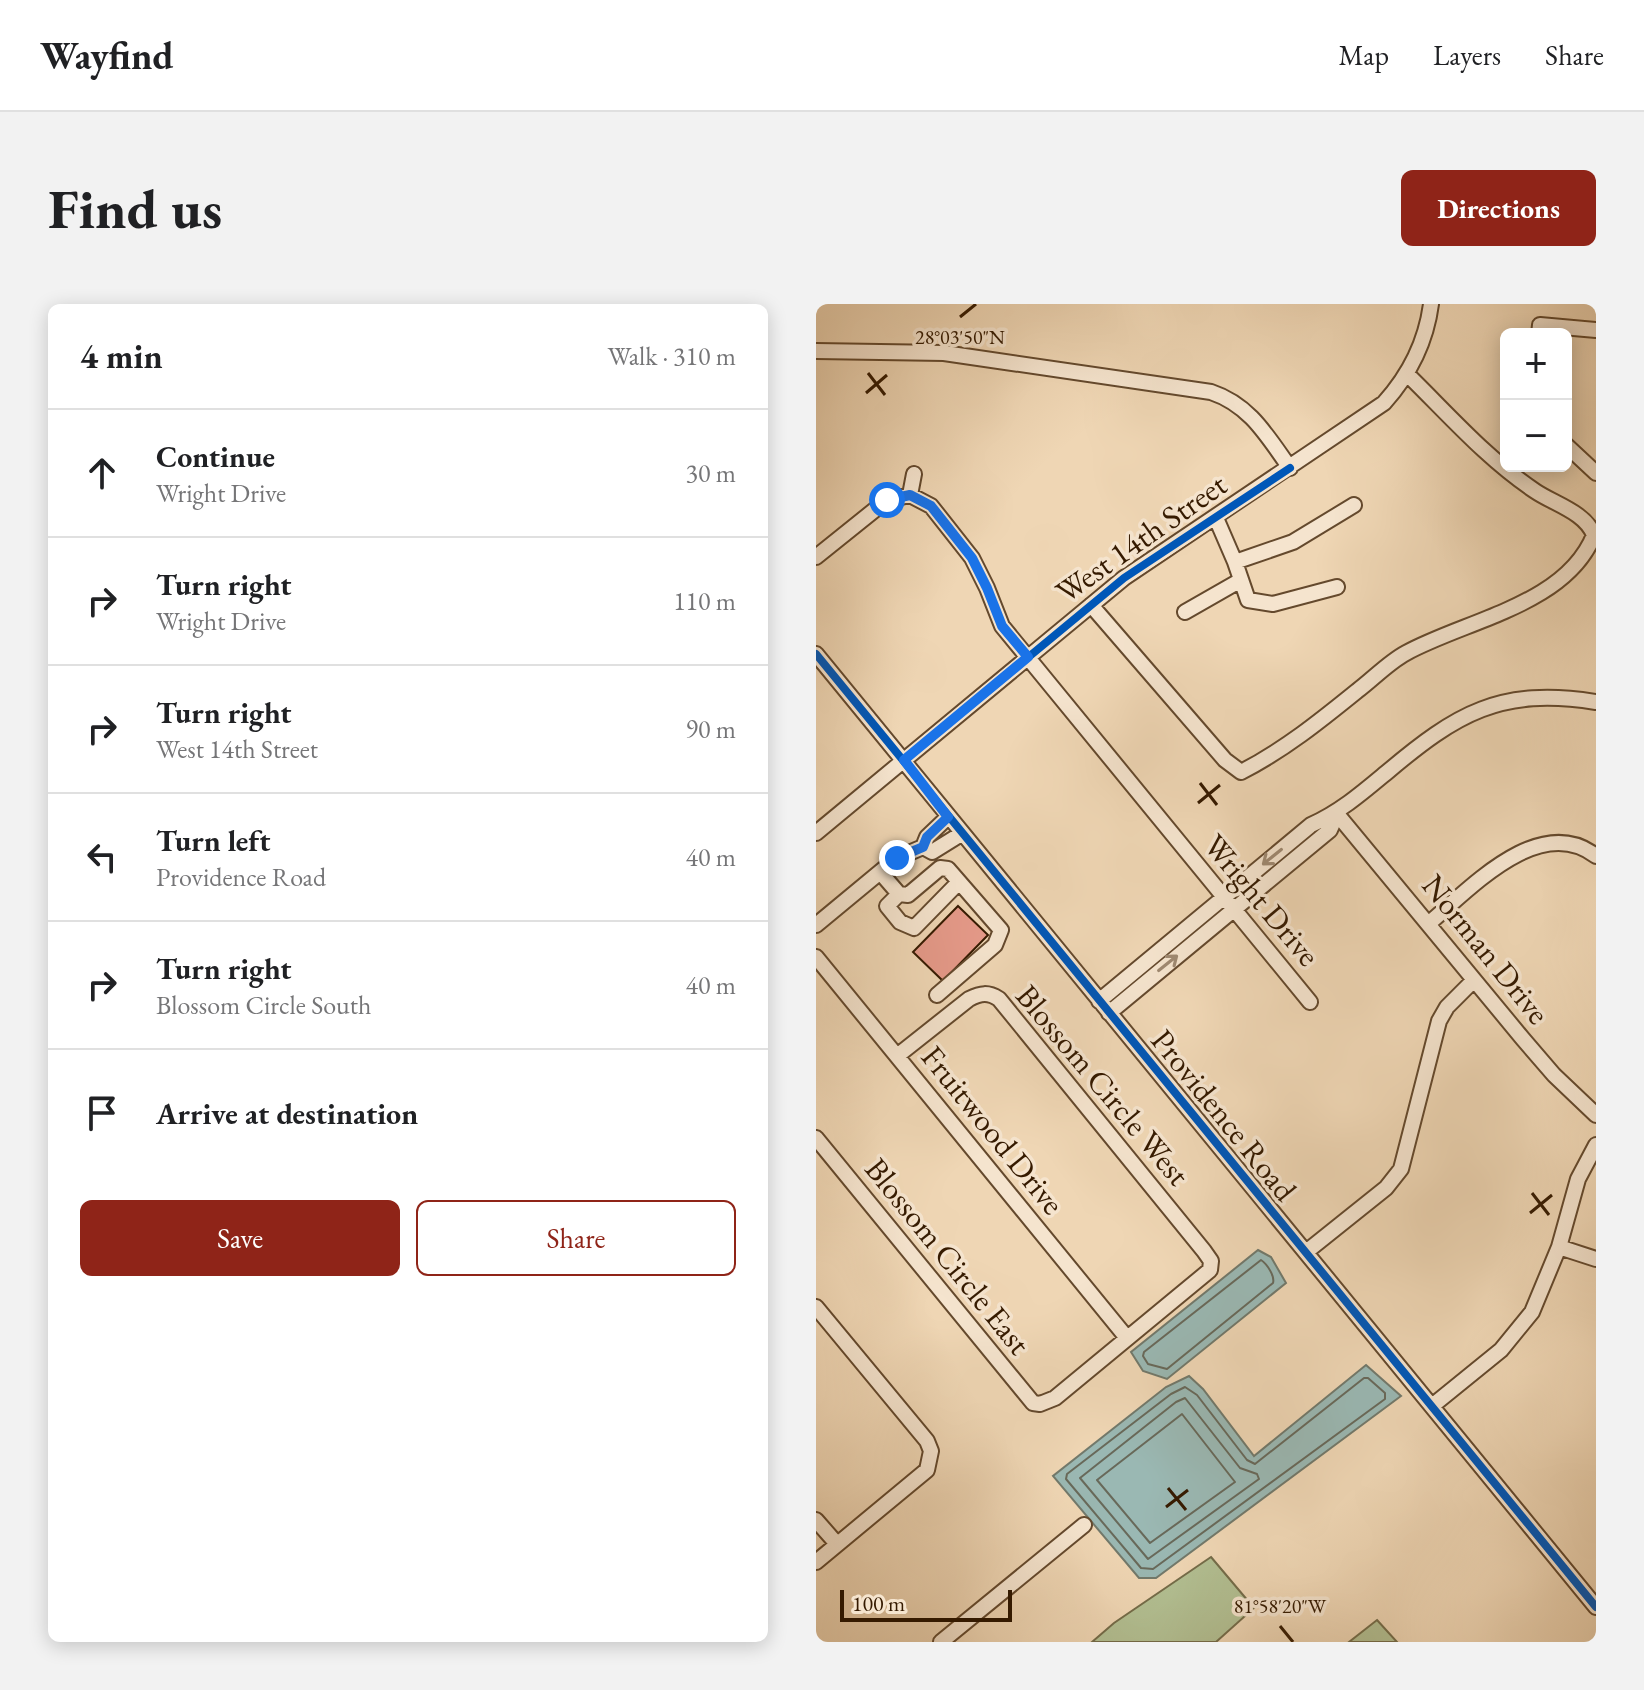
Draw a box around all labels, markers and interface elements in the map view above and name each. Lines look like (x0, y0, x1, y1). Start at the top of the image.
text: Wayfind (40, 31, 174, 80)
text: Map (1339, 37, 1389, 73)
text: Layers (1433, 37, 1501, 73)
text: Share (1545, 37, 1604, 73)
button: Directions (1401, 170, 1596, 246)
text: Find us (48, 172, 222, 245)
text: 28°03'50"N (915, 324, 1005, 350)
map controls (1500, 328, 1572, 472)
button: + (1500, 328, 1572, 400)
text: 4 min (80, 334, 163, 378)
text: Walk · 310 m (608, 339, 736, 373)
button: − (1500, 400, 1572, 472)
text: Continue (156, 437, 275, 476)
icon: ahead (80, 451, 124, 495)
text: 30 m (686, 456, 736, 490)
street label: West 14th Street (1047, 464, 1235, 612)
text: Wright Drive (156, 476, 286, 510)
route start (869, 482, 905, 518)
text: Turn right (156, 565, 292, 604)
icon: right (80, 579, 124, 623)
text: 110 m (673, 584, 736, 618)
text: Wright Drive (156, 604, 286, 638)
text: Turn right (156, 693, 292, 732)
icon: right (80, 707, 124, 751)
text: 90 m (686, 712, 736, 746)
text: West 14th Street (156, 732, 318, 766)
text: Turn left (156, 821, 270, 860)
street label: Wright Drive (1194, 825, 1330, 975)
icon: left (80, 835, 124, 879)
text: 40 m (686, 840, 736, 874)
route end (879, 840, 915, 876)
one-way arrow (1262, 847, 1283, 865)
text: Providence Road (156, 860, 326, 894)
street label: Norman Drive (1413, 865, 1559, 1033)
text: Turn right (156, 949, 292, 988)
one-way arrow (1157, 954, 1178, 971)
icon: right (80, 963, 124, 1007)
text: 40 m (686, 968, 736, 1002)
street label: Blossom Circle West (1007, 976, 1199, 1194)
text: Blossom Circle South (156, 988, 371, 1022)
street label: Providence Road (1142, 1020, 1307, 1210)
street label: Fruitwood Drive (912, 1037, 1074, 1223)
icon: arrive (80, 1091, 124, 1135)
text: Arrive at destination (156, 1094, 418, 1133)
street label: Blossom Circle East (856, 1149, 1040, 1363)
button: Save (80, 1200, 400, 1276)
button: Share (416, 1200, 736, 1276)
scale bar (840, 1586, 1012, 1622)
text: 100 m (852, 1589, 905, 1618)
text: 81°58'20"W (1234, 1593, 1327, 1619)

